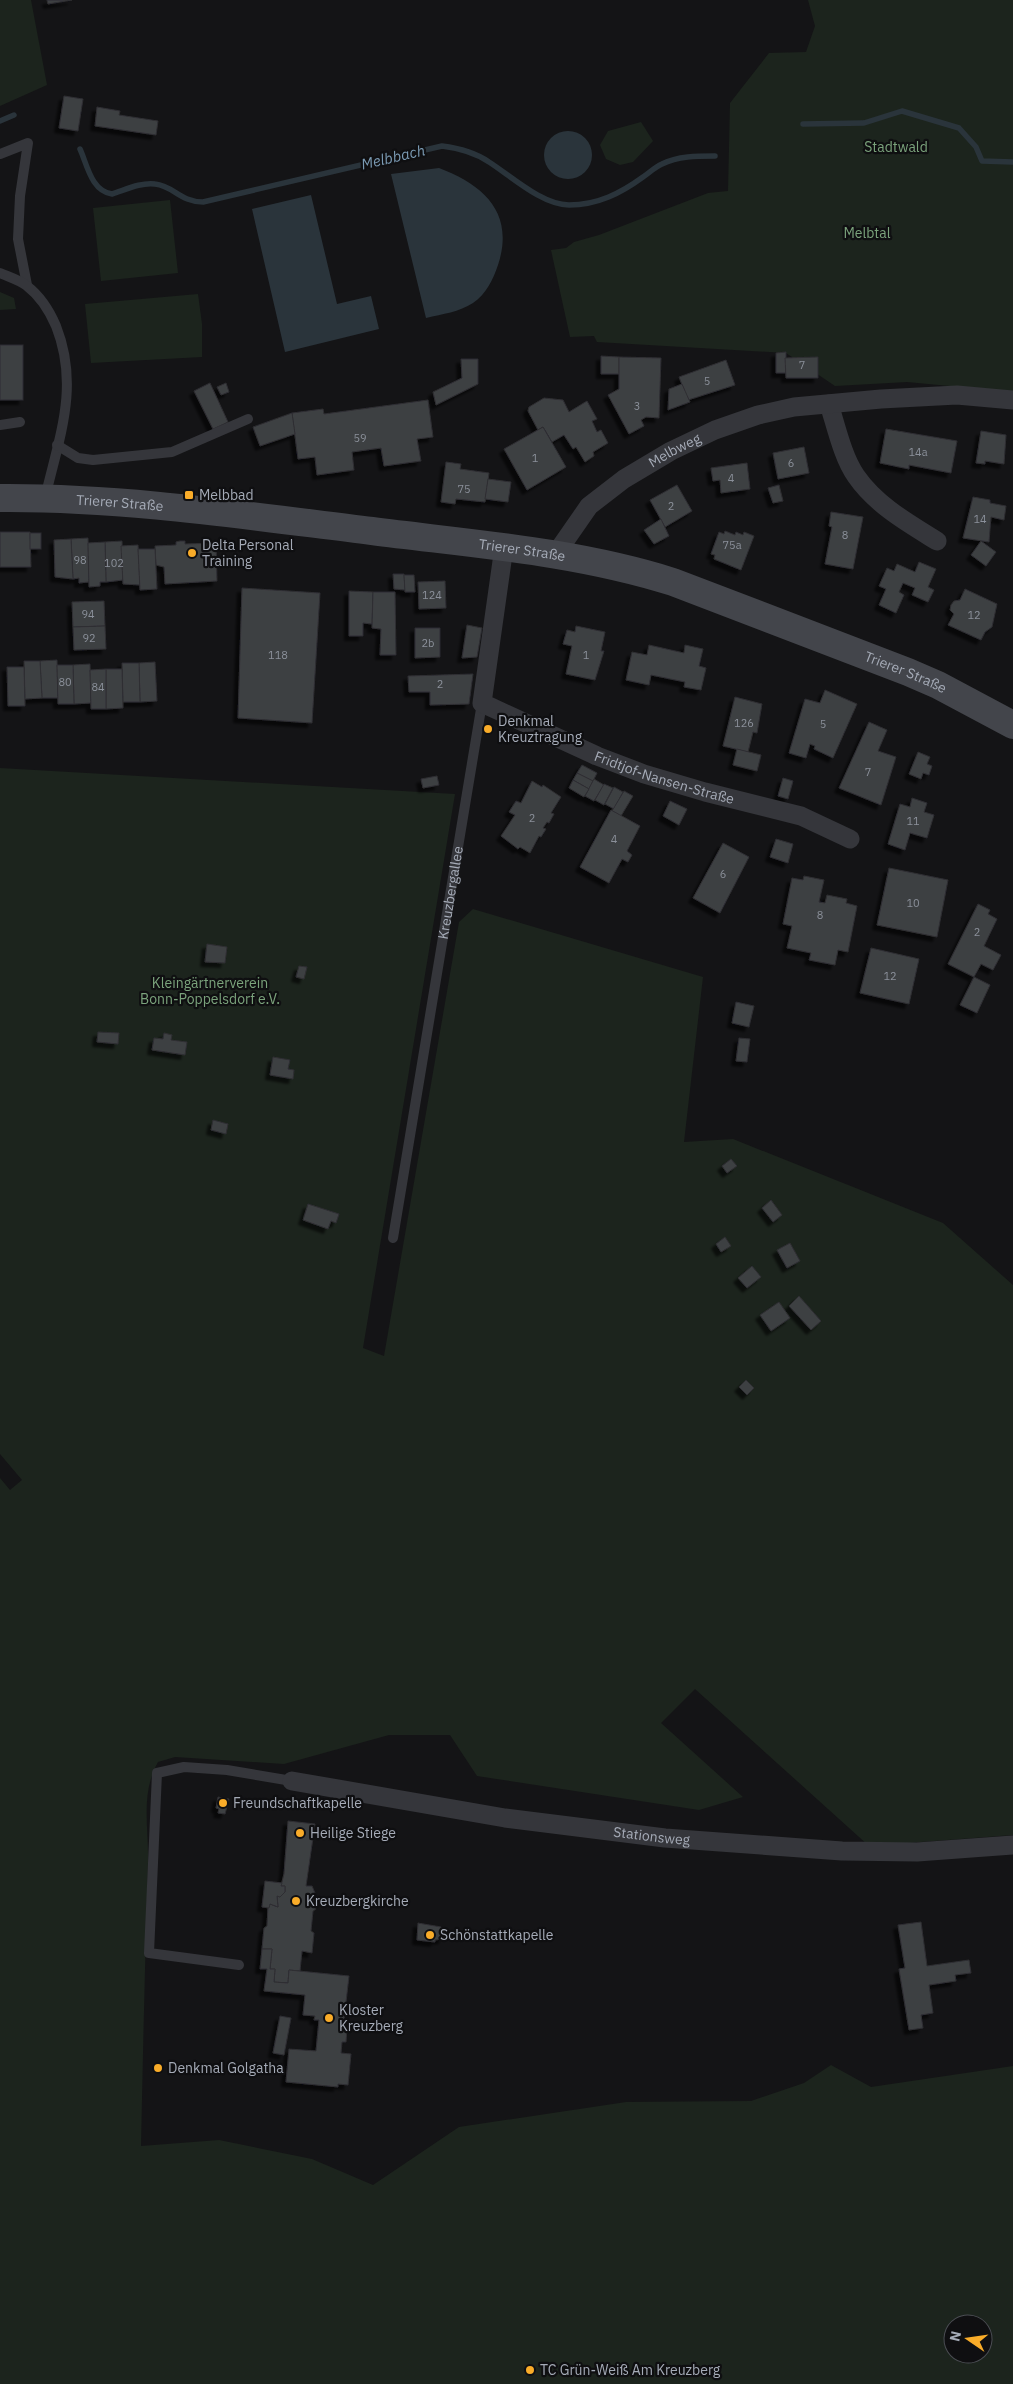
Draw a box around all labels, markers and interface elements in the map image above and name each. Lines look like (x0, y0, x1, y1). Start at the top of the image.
park label: Stadtwald (864, 138, 928, 156)
water label: Melbbach (359, 140, 427, 174)
park label: Melbtal (843, 224, 891, 242)
house number: 7 (799, 358, 805, 372)
house number: 5 (704, 374, 710, 388)
house number: 3 (634, 399, 640, 413)
street label: Melbweg (645, 429, 704, 471)
house number: 59 (353, 431, 367, 445)
house number: 14a (908, 445, 928, 459)
house number: 1 (532, 451, 539, 465)
house number: 6 (788, 456, 794, 470)
house number: 4 (728, 471, 735, 485)
house number: 75 (457, 482, 471, 496)
place label: Melbbad (199, 486, 254, 504)
marker: Melbbad (183, 489, 195, 501)
street label: Trierer Straße (76, 491, 164, 515)
house number: 2 (668, 499, 674, 513)
house number: 14 (973, 512, 987, 526)
house number: 8 (842, 528, 848, 542)
street label: Trierer Straße (478, 535, 567, 565)
place label: Delta Personal Training (202, 536, 294, 570)
house number: 75a (722, 538, 742, 552)
marker: Delta Personal Training (186, 547, 198, 559)
house number: 98 (73, 553, 87, 567)
house number: 102 (104, 556, 124, 570)
house number: 124 (422, 588, 442, 602)
house number: 94 (81, 607, 95, 621)
house number: 12 (967, 608, 981, 622)
house number: 92 (82, 631, 96, 645)
house number: 2b (422, 636, 434, 650)
street label: Trierer Straße (862, 647, 950, 697)
house number: 118 (268, 648, 288, 662)
house number: 1 (583, 648, 590, 662)
house number: 80 (58, 675, 72, 689)
house number: 2 (437, 677, 443, 691)
house number: 84 (91, 680, 105, 694)
place label: Denkmal Kreuztragung (498, 712, 583, 746)
house number: 126 (734, 716, 754, 730)
house number: 5 (820, 717, 826, 731)
marker: Denkmal Kreuztragung (482, 723, 494, 735)
street label: Fridtjof-Nansen-Straße (592, 747, 737, 808)
house number: 7 (865, 765, 871, 779)
house number: 2 (529, 811, 535, 825)
house number: 11 (906, 814, 920, 828)
house number: 4 (611, 832, 618, 846)
street label: Kreuzbergallee (434, 844, 467, 941)
house number: 6 (720, 867, 726, 881)
house number: 10 (906, 896, 920, 910)
house number: 8 (817, 908, 823, 922)
house number: 2 (974, 925, 980, 939)
house number: 12 (883, 969, 897, 983)
park label: Kleingärtnerverein Bonn-Poppelsdorf e.V. (140, 974, 280, 1008)
place label: Freundschaftkapelle (233, 1794, 362, 1812)
marker: Freundschaftkapelle (217, 1797, 229, 1809)
street label: Stationsweg (612, 1823, 691, 1849)
place label: Heilige Stiege (310, 1824, 396, 1842)
marker: Heilige Stiege (294, 1827, 306, 1839)
place label: Kreuzbergkirche (306, 1892, 409, 1910)
marker: Kreuzbergkirche (290, 1895, 302, 1907)
place label: Schönstattkapelle (440, 1926, 554, 1944)
marker: Schönstattkapelle (424, 1929, 436, 1941)
place label: Kloster Kreuzberg (339, 2001, 404, 2035)
marker: Kloster Kreuzberg (323, 2012, 335, 2024)
place label: Denkmal Golgatha (168, 2059, 284, 2077)
marker: Denkmal Golgatha (152, 2062, 164, 2074)
north arrow (943, 2314, 993, 2364)
text: N (945, 2329, 965, 2343)
place label: TC Grün-Weiß Am Kreuzberg (540, 2361, 721, 2379)
marker: TC Grün-Weiß Am Kreuzberg (524, 2364, 536, 2376)

